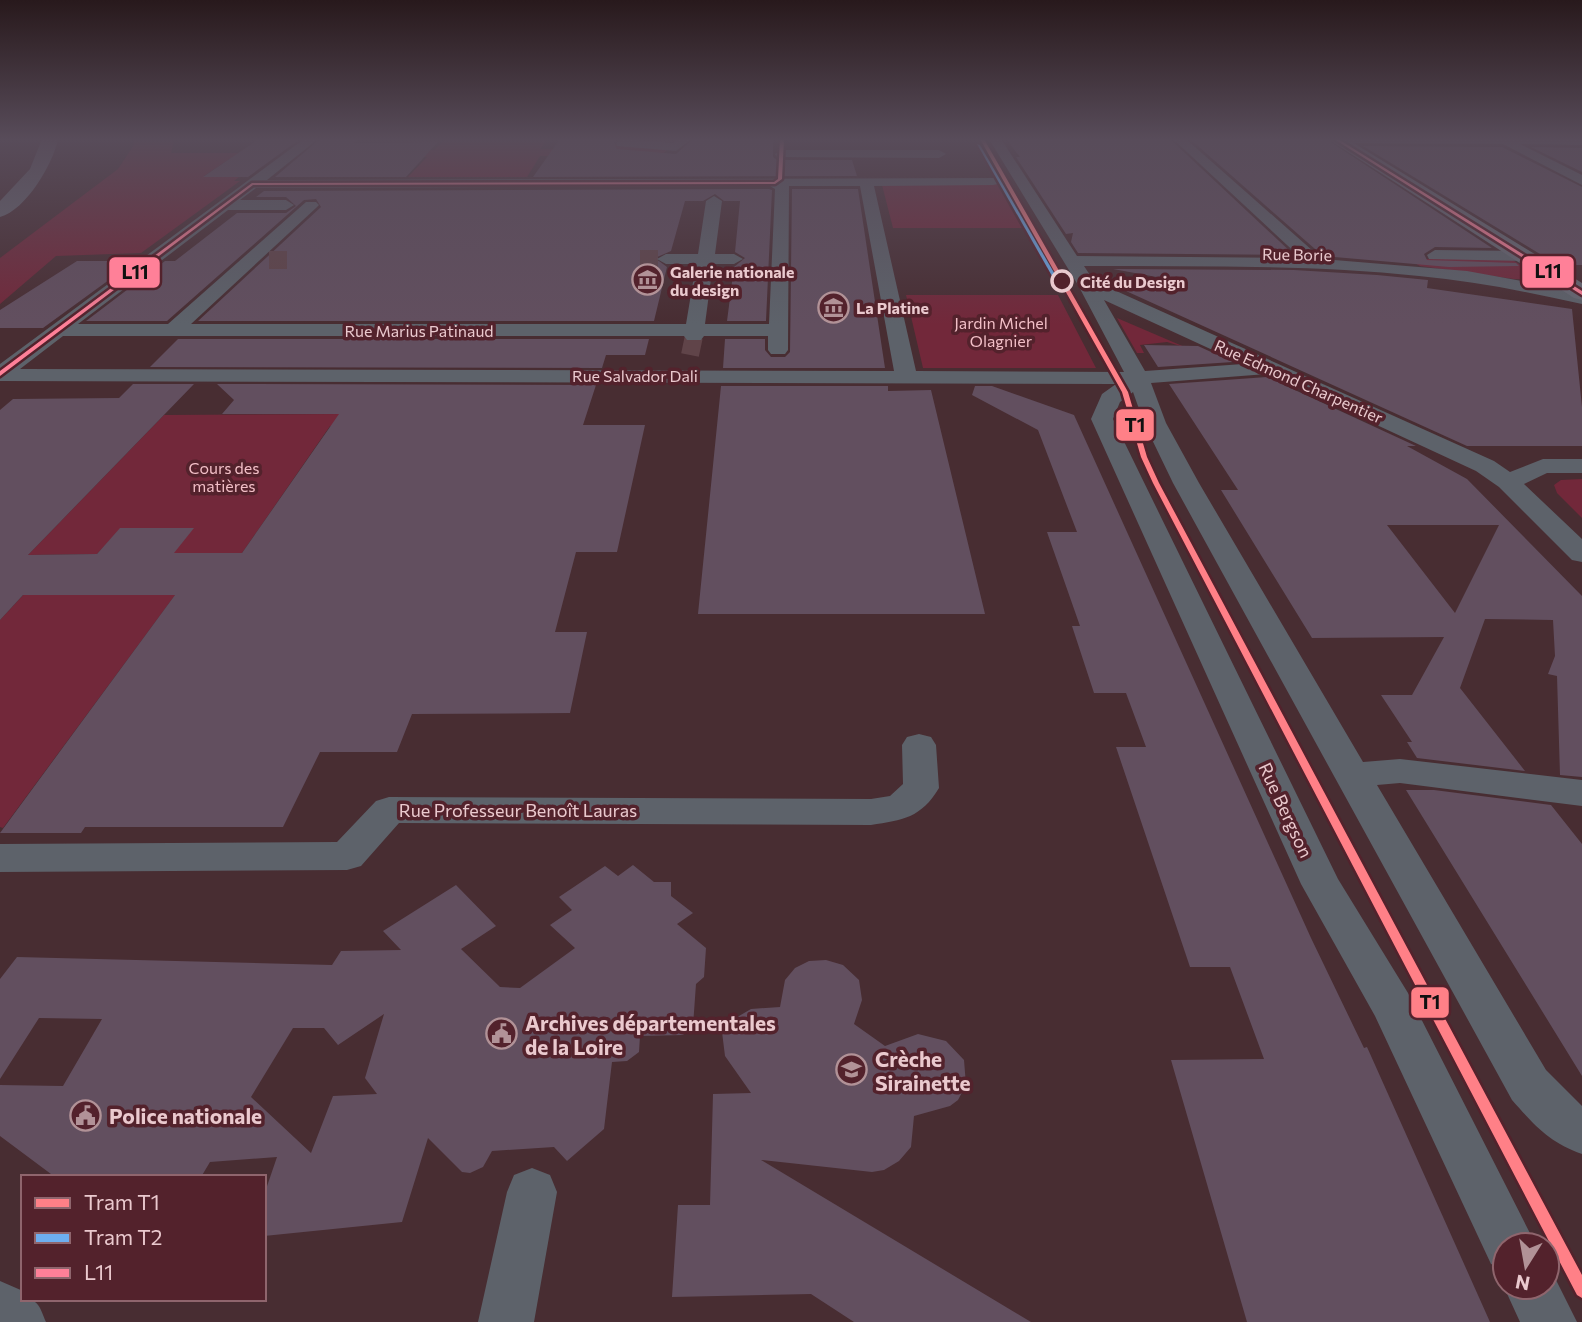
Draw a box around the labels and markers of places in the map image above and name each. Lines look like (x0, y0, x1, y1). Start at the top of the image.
place label: Galerie nationale du design (670, 262, 794, 299)
museum icon: Galerie nationale du design (630, 263, 664, 297)
marker: Cité du Design (1051, 270, 1073, 292)
place label: Cité du Design (1080, 272, 1185, 291)
museum icon: La Platine (816, 290, 850, 324)
place label: La Platine (856, 298, 929, 317)
place label: Archives départementales de la Loire (525, 1010, 776, 1059)
public building icon: Archives départementales de la Loire (485, 1017, 519, 1051)
place label: Crèche Sirainette (875, 1046, 971, 1095)
school or university icon: Crèche Sirainette (835, 1053, 869, 1087)
public building icon: Police nationale (69, 1098, 103, 1132)
place label: Police nationale (109, 1103, 262, 1128)

